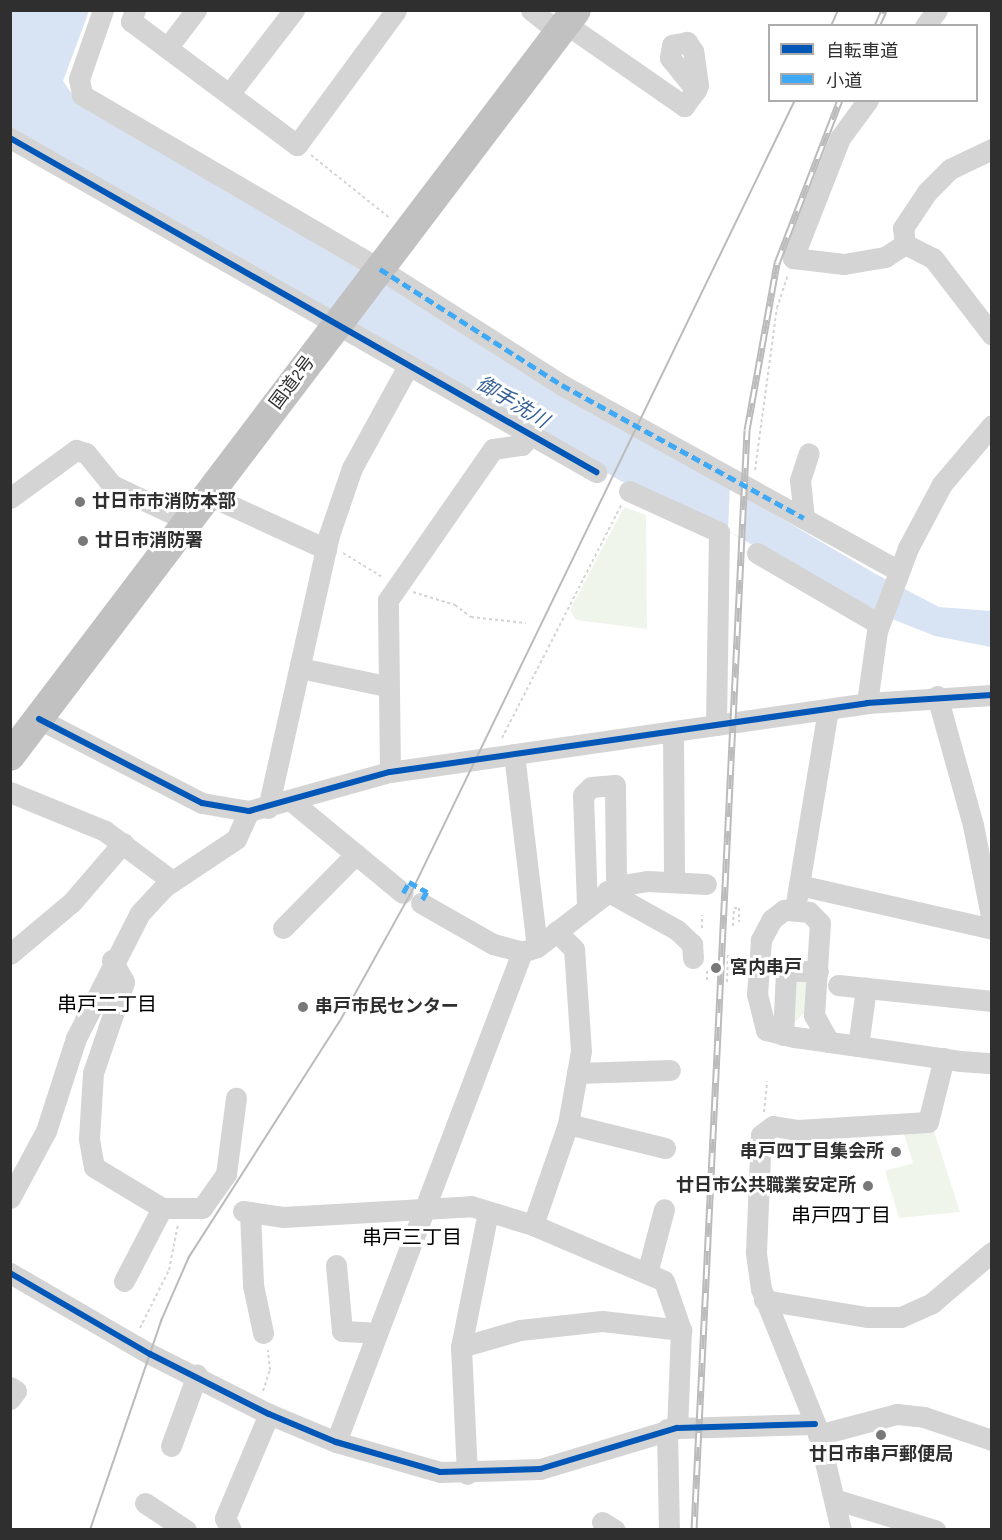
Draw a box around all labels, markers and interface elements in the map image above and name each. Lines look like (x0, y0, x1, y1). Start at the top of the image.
legend (768, 24, 978, 102)
text: 自転車道 (826, 41, 898, 62)
text: 小道 (826, 71, 862, 92)
street label: 国道2号 (266, 352, 320, 414)
water label: 御手洗川 (472, 372, 552, 434)
place label: 廿日市市消防本部 (92, 491, 236, 513)
marker: 廿日市市消防本部 (73, 495, 87, 509)
place label: 廿日市消防署 (95, 530, 203, 552)
marker: 廿日市消防署 (76, 534, 90, 548)
place label: 宮内串戸 (730, 957, 802, 979)
marker: 宮内串戸 (707, 959, 725, 977)
district label: 串戸二丁目 (57, 993, 157, 1017)
place label: 串戸市民センター (315, 996, 459, 1018)
marker: 串戸市民センター (296, 1000, 310, 1014)
place label: 串戸四丁目集会所 (740, 1141, 884, 1163)
marker: 串戸四丁目集会所 (889, 1145, 903, 1159)
place label: 廿日市公共職業安定所 (676, 1175, 856, 1197)
marker: 廿日市公共職業安定所 (861, 1179, 875, 1193)
district label: 串戸四丁目 (791, 1204, 891, 1228)
district label: 串戸三丁目 (362, 1226, 462, 1250)
marker: 廿日市串戸郵便局 (874, 1428, 888, 1442)
place label: 廿日市串戸郵便局 (809, 1444, 953, 1466)

